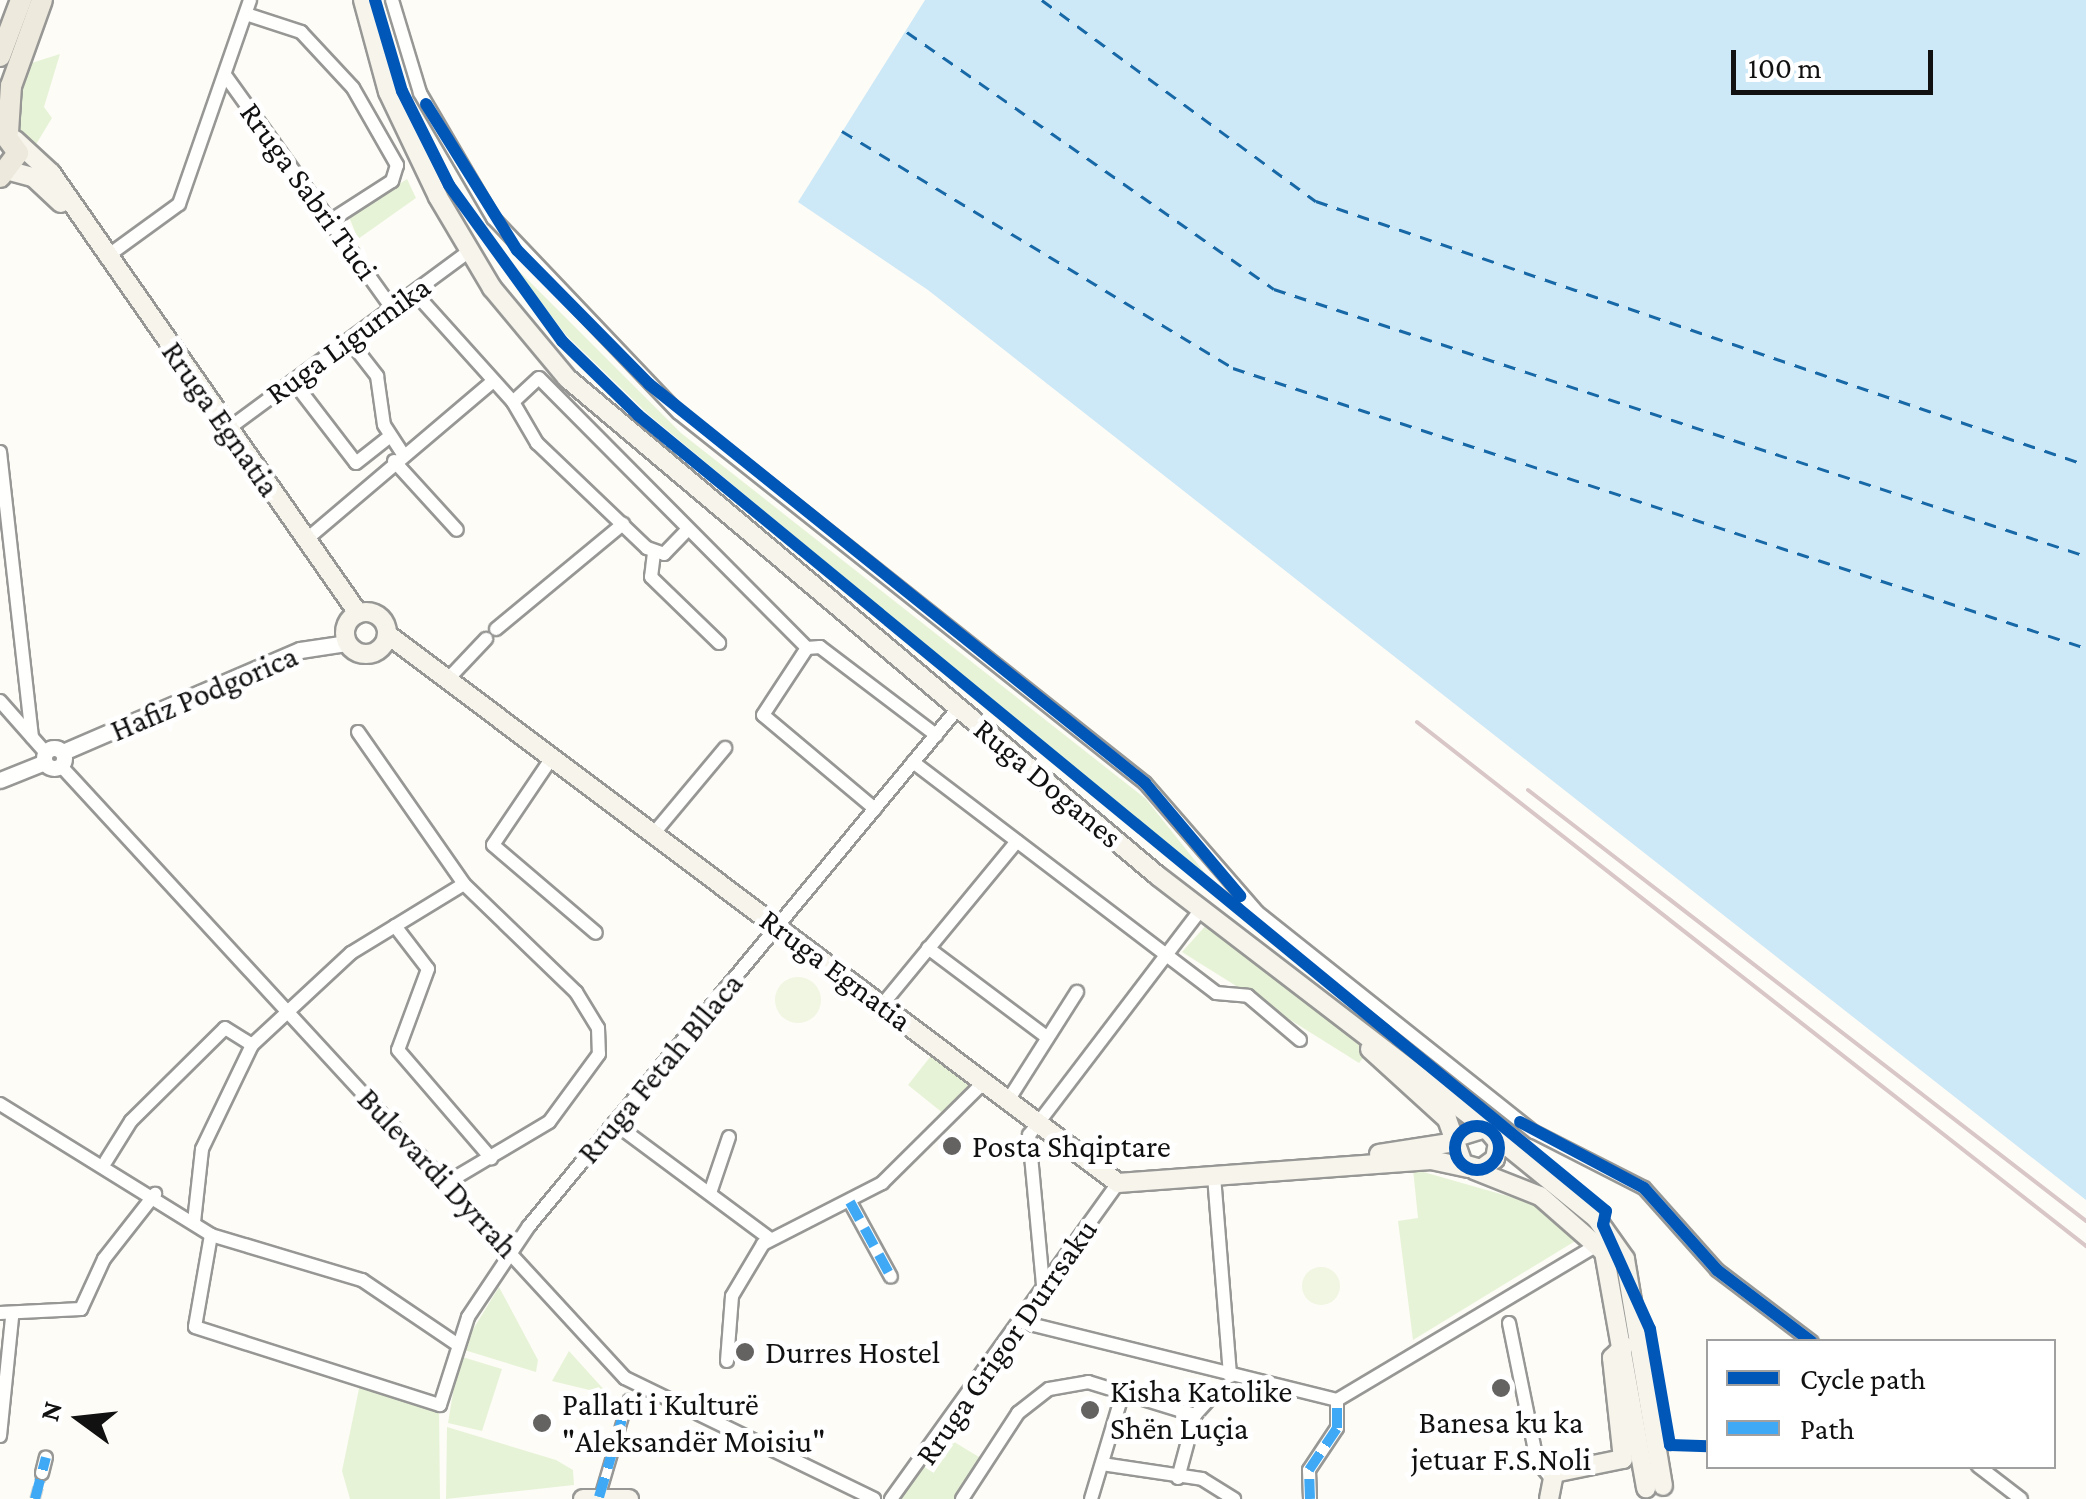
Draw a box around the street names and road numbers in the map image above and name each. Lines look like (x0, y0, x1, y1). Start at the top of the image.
street label: Rruga Sabri Tuci (232, 95, 386, 287)
street label: Ruga Ligurnika (258, 267, 438, 413)
street label: Rruga Egnatia (154, 334, 288, 504)
street label: Hafiz Podgorica (105, 636, 303, 750)
street label: Ruga Doganes (966, 710, 1130, 856)
street label: Rruga Egnatia (752, 900, 920, 1040)
street label: Rruga Fetah Bllaca (569, 965, 751, 1171)
street label: Bulevardi Dyrrah (349, 1080, 527, 1266)
street label: Rruga Grigor Durrsaku (907, 1212, 1105, 1472)

